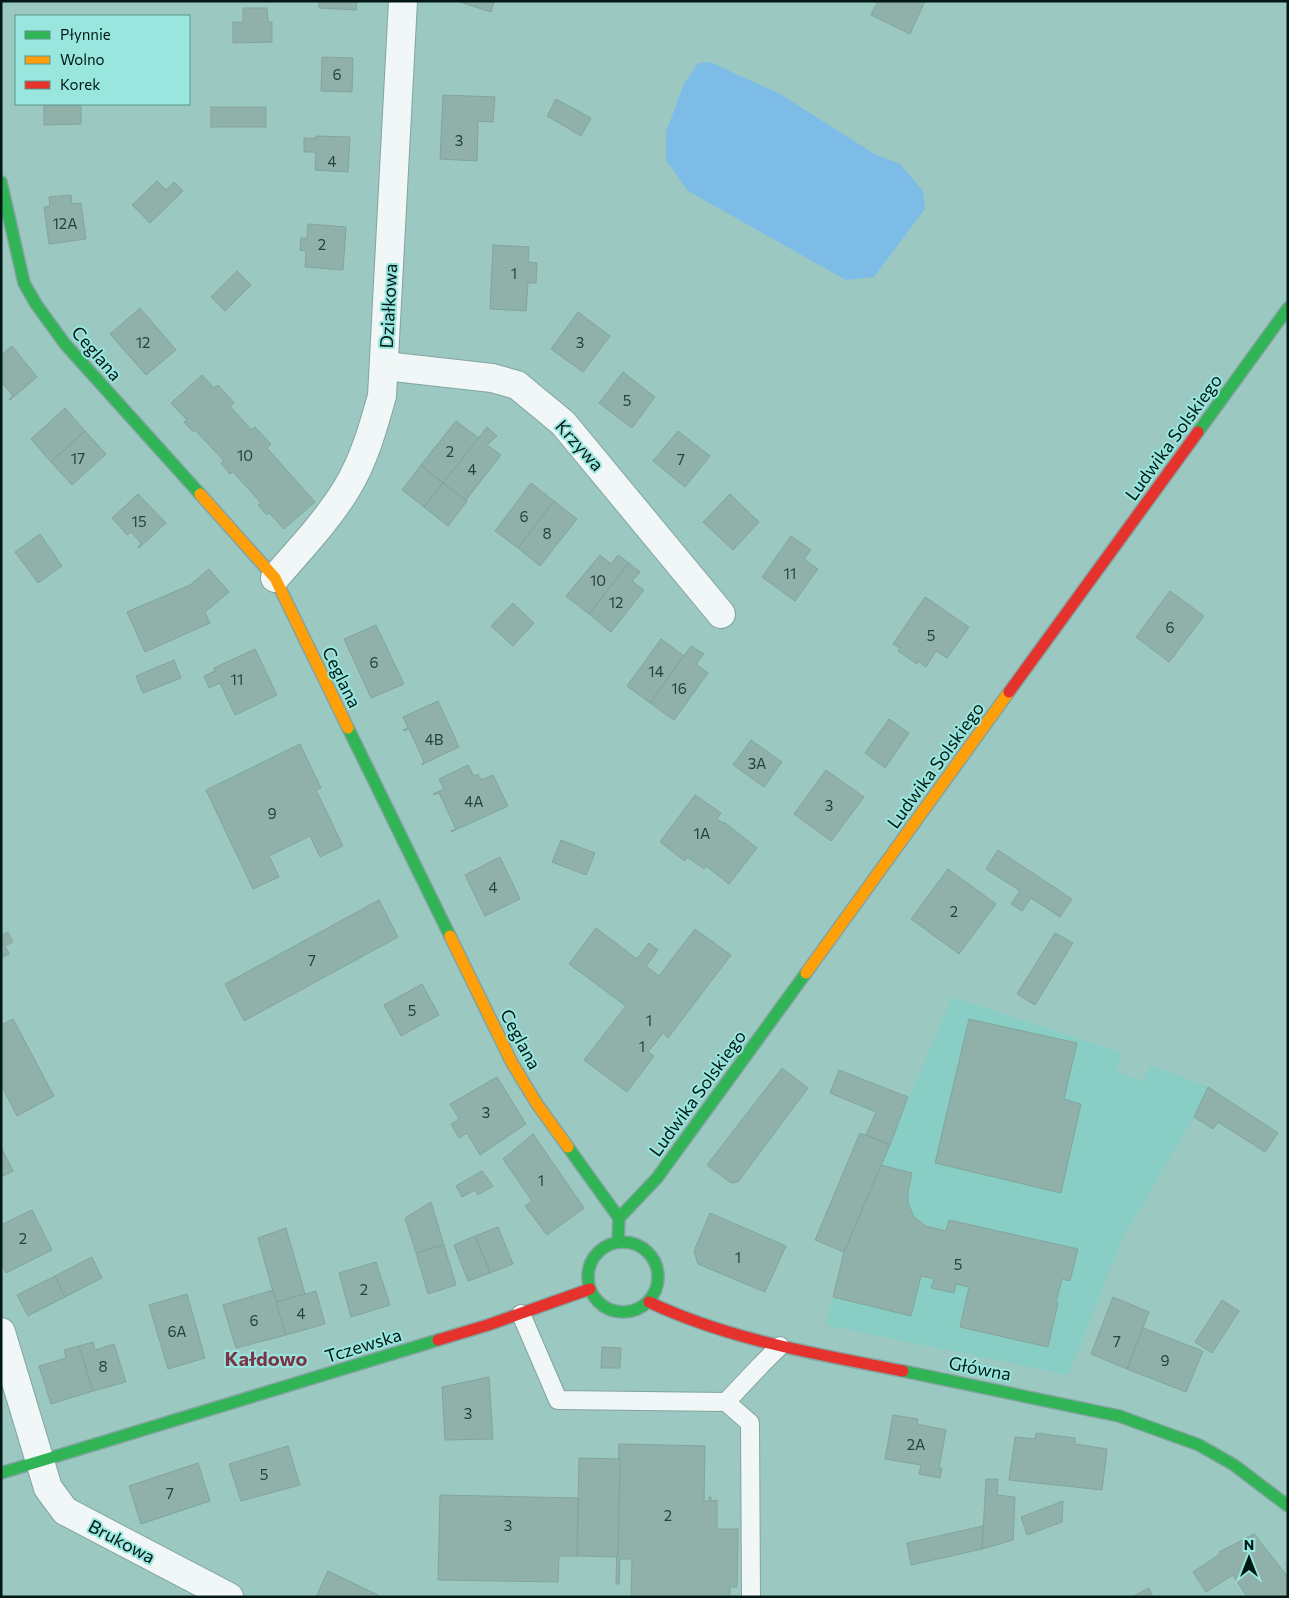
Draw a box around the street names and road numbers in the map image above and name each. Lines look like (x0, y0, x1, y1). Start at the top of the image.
street label: Działkowa (375, 263, 401, 349)
street label: Ceglana (67, 321, 127, 385)
street label: Ludwika Solskiego (1120, 370, 1226, 504)
street label: Krzywa (551, 415, 609, 475)
street label: Ceglana (318, 643, 366, 711)
street label: Ludwika Solskiego (882, 698, 988, 832)
street label: Ceglana (496, 1005, 546, 1073)
street label: Ludwika Solskiego (644, 1026, 750, 1160)
street label: Tczewska (322, 1323, 404, 1367)
street label: Główna (947, 1351, 1013, 1385)
street label: Brukowa (85, 1514, 159, 1568)

